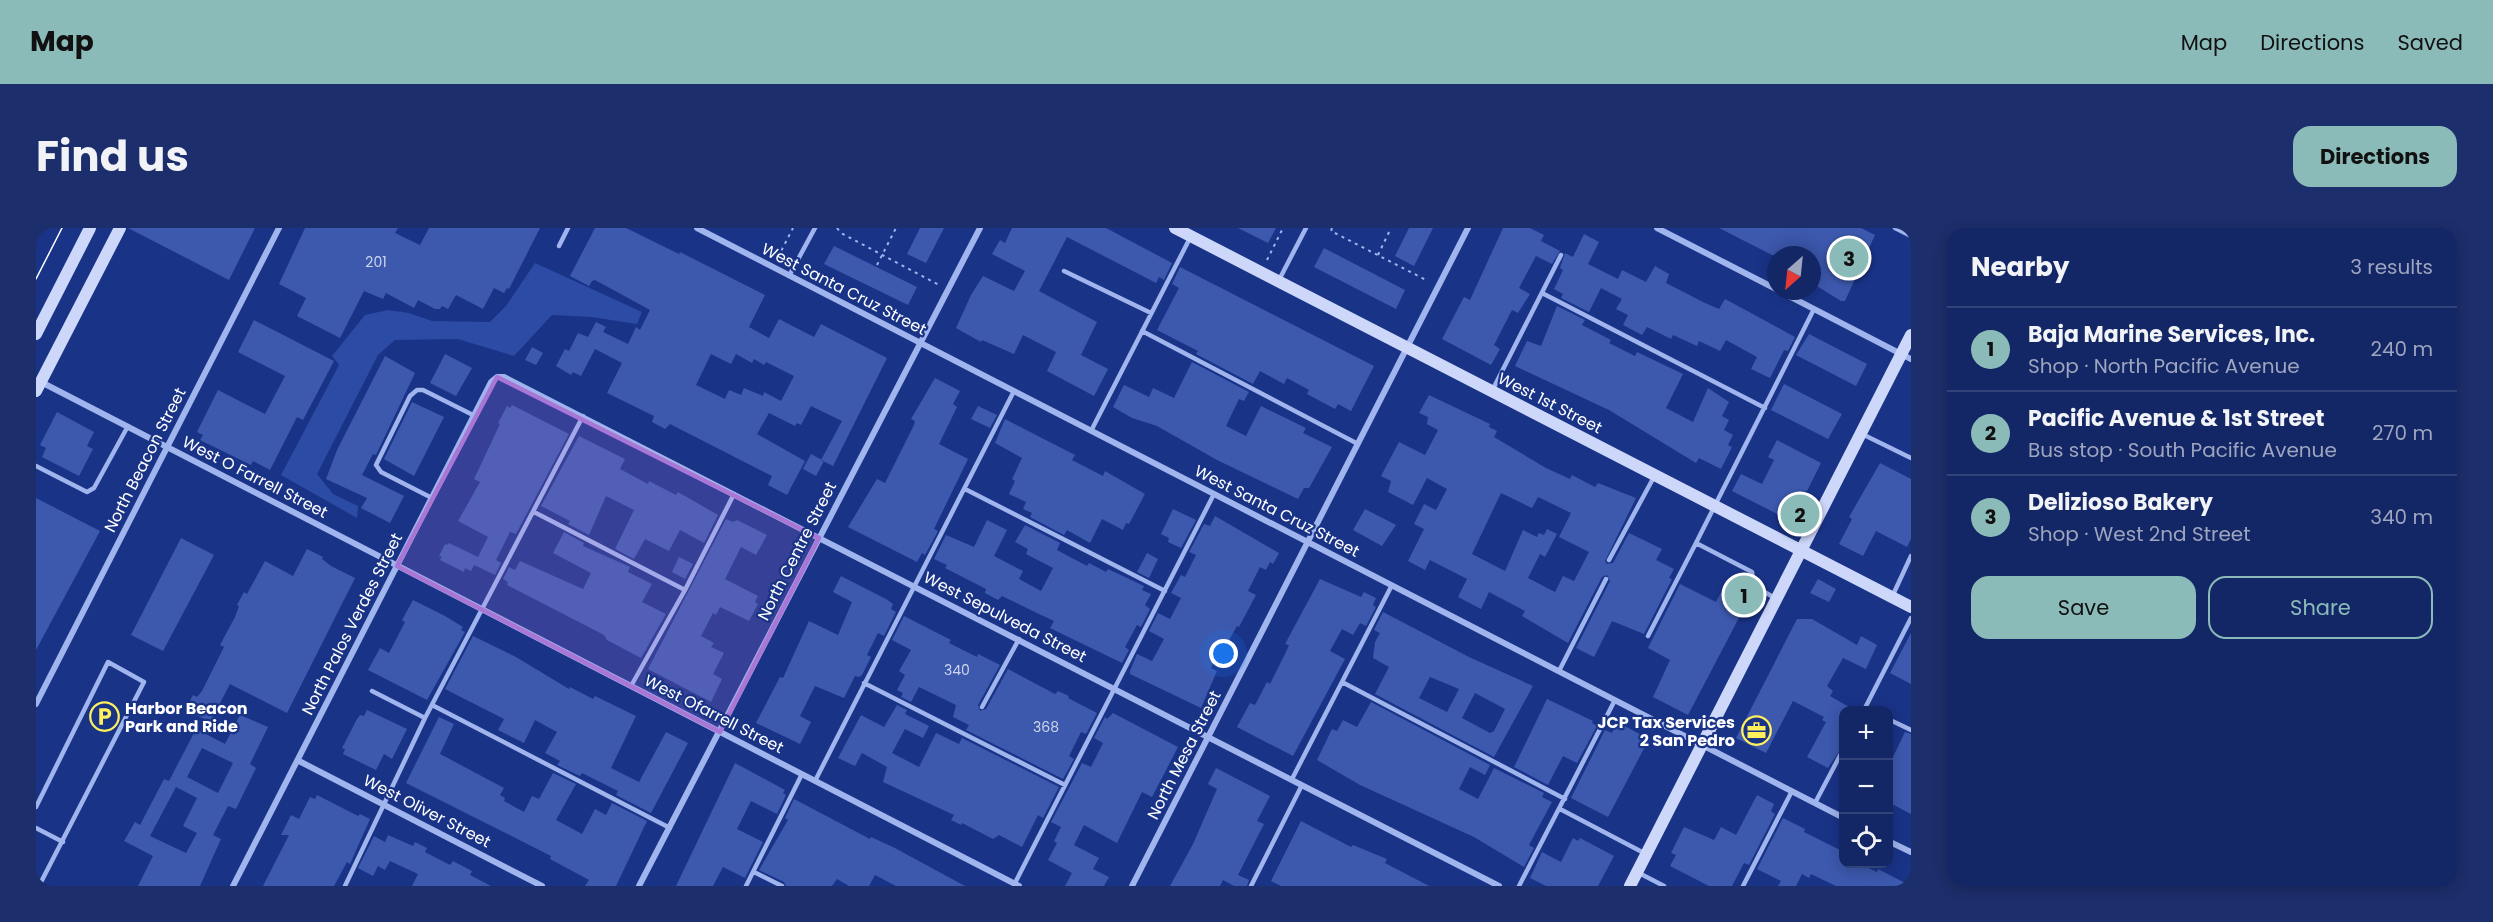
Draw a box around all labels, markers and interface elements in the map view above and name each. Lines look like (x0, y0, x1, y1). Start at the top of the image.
text: Map (30, 22, 94, 61)
text: Map (2181, 28, 2227, 57)
text: Directions (2260, 28, 2364, 57)
text: Saved (2397, 28, 2463, 57)
button: Directions (2293, 126, 2457, 187)
text: Find us (36, 127, 189, 186)
pin: 3 (1830, 236, 1868, 280)
street label: West Santa Cruz Street (758, 237, 931, 341)
north arrow (1767, 246, 1821, 300)
text: Nearby (1971, 249, 2069, 285)
house number: 201 (365, 252, 387, 272)
text: 3 results (2350, 253, 2433, 281)
text: Baja Marine Services, Inc. (2028, 319, 2315, 350)
text: 1 (1987, 335, 1994, 363)
text: 240 m (2370, 335, 2433, 363)
text: Shop · North Pacific Avenue (2028, 352, 2300, 380)
street label: West 1st Street (1494, 367, 1606, 439)
street label: North Beacon Street (99, 384, 192, 536)
text: Pacific Avenue & 1st Street (2028, 403, 2325, 434)
text: 2 (1985, 419, 1996, 447)
text: 270 m (2372, 419, 2433, 447)
street label: West O Farrell Street (178, 430, 332, 524)
text: Bus stop · South Pacific Avenue (2028, 436, 2337, 464)
street label: West Santa Cruz Street (1191, 459, 1364, 563)
street label: North Centre Street (752, 477, 842, 624)
text: Delizioso Bakery (2028, 487, 2213, 518)
pin: 2 (1780, 492, 1820, 536)
text: 3 (1984, 503, 1997, 531)
text: 340 m (2370, 503, 2433, 531)
text: Shop · West 2nd Street (2028, 520, 2250, 548)
street label: North Palos Verdes Street (296, 529, 408, 719)
street label: West Sepulveda Street (920, 566, 1091, 668)
pin: 1 (1724, 572, 1764, 617)
button: Save (1971, 576, 2196, 639)
button: Share (2208, 576, 2433, 639)
your location (1209, 639, 1238, 668)
house number: 340 (944, 660, 970, 680)
street label: West Ofarrell Street (640, 669, 788, 759)
street label: North Mesa Street (1142, 686, 1227, 823)
place label: Harbor Beacon Park and Ride (125, 697, 248, 738)
parking icon: Harbor Beacon Park and Ride (88, 701, 120, 733)
map controls (1839, 706, 1893, 868)
button: + (1839, 706, 1893, 760)
place label: JCP Tax Services 2 San Pedro (1597, 711, 1735, 752)
office icon: JCP Tax Services 2 San Pedro (1740, 715, 1772, 747)
house number: 368 (1033, 717, 1059, 737)
button: − (1839, 760, 1893, 814)
street label: West Oliver Street (359, 769, 495, 853)
button: locate (1839, 814, 1893, 868)

